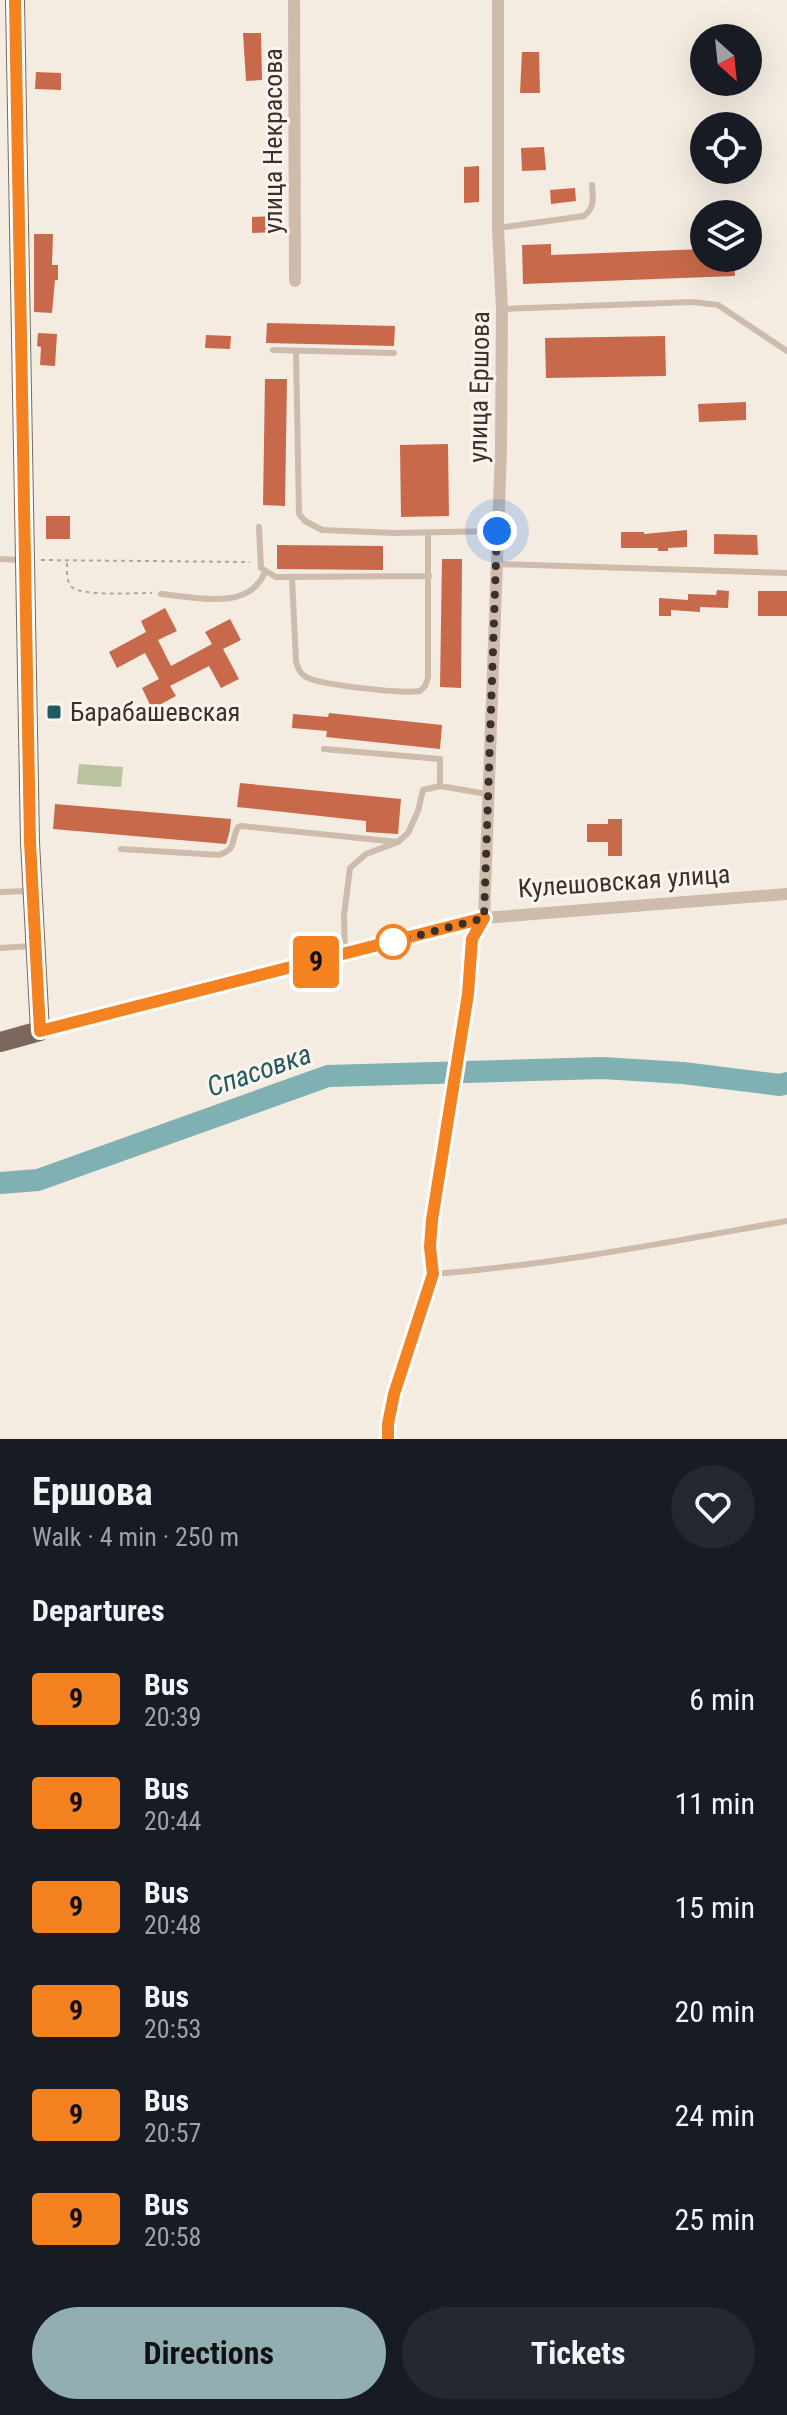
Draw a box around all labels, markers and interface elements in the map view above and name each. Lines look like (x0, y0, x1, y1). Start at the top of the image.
north arrow (690, 24, 762, 96)
map controls (690, 24, 762, 272)
street label: улица Некрасова (258, 48, 288, 234)
button: locate (690, 112, 762, 184)
button: layers (690, 200, 762, 272)
street label: улица Ершова (463, 311, 495, 463)
your location (477, 511, 517, 551)
place label: Барабашевская (70, 697, 240, 727)
marker: Барабашевская (45, 703, 63, 721)
street label: Кулешовская улица (517, 859, 731, 903)
unlabelled marker (376, 925, 410, 959)
line badge: 9 (290, 936, 342, 988)
text: 9 (309, 945, 323, 978)
water label: Спасовка (203, 1037, 316, 1104)
button: heart (671, 1465, 755, 1549)
text: Ершова (32, 1470, 153, 1514)
text: Walk · 4 min · 250 m (32, 1522, 239, 1552)
text: Departures (32, 1593, 165, 1628)
text: Bus (144, 1667, 189, 1702)
text: 9 (69, 1682, 83, 1715)
text: 6 min (689, 1682, 755, 1717)
text: 20:39 (144, 1702, 201, 1732)
text: Bus (144, 1771, 189, 1806)
text: 9 (69, 1786, 83, 1819)
text: 11 min (674, 1786, 755, 1821)
text: 20:44 (144, 1806, 201, 1836)
text: Bus (144, 1875, 189, 1910)
text: 9 (69, 1890, 83, 1923)
text: 15 min (674, 1890, 755, 1925)
text: 20:48 (144, 1910, 201, 1940)
text: Bus (144, 1979, 189, 2014)
text: 9 (69, 1994, 83, 2027)
text: 20 min (674, 1994, 755, 2029)
text: 20:53 (144, 2014, 201, 2044)
text: Bus (144, 2083, 189, 2118)
text: 9 (69, 2098, 83, 2131)
text: 24 min (674, 2098, 755, 2133)
text: 20:57 (144, 2118, 201, 2148)
text: Bus (144, 2187, 189, 2222)
text: 9 (69, 2202, 83, 2235)
text: 25 min (674, 2202, 755, 2237)
text: 20:58 (144, 2222, 201, 2252)
button: Directions (32, 2307, 386, 2399)
button: Tickets (402, 2307, 755, 2399)

